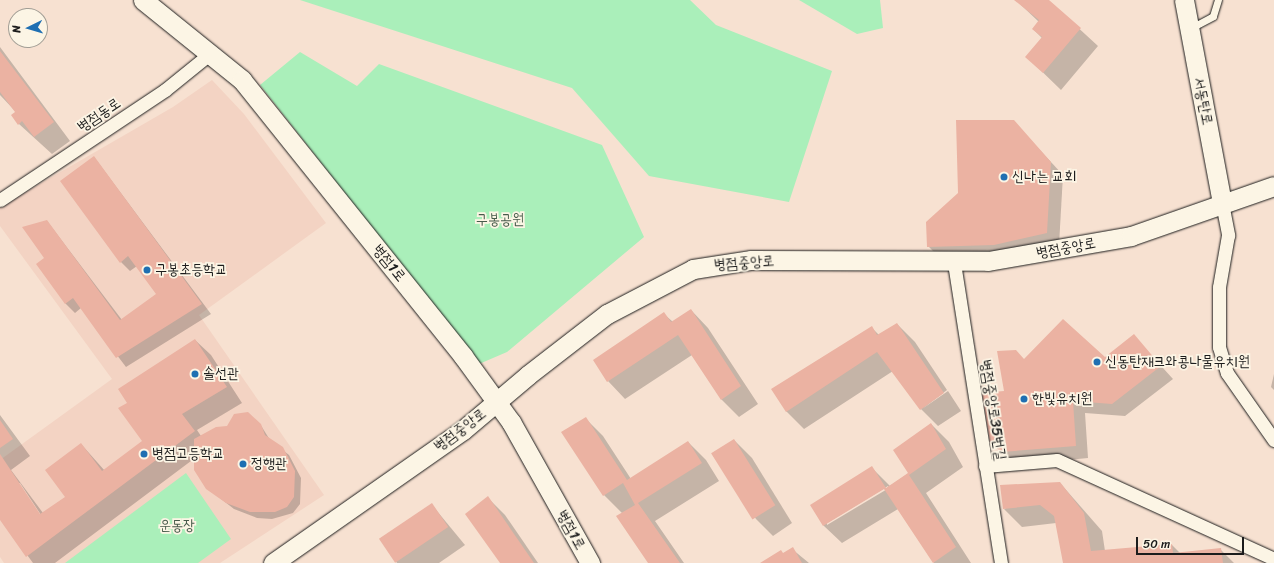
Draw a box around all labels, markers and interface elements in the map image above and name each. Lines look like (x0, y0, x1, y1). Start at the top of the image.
north arrow (8, 8, 48, 48)
text: N (7, 24, 26, 34)
street label: 서동탄로 (1190, 76, 1216, 126)
street label: 병점동로 (74, 94, 124, 136)
place label: 신나는 교회 (1012, 168, 1076, 186)
marker: 신나는 교회 (999, 172, 1009, 182)
park label: 구봉공원 (476, 211, 524, 229)
street label: 병점중앙로 (1035, 234, 1097, 262)
street label: 병점1로 (369, 241, 409, 285)
street label: 병점중앙로 (713, 252, 775, 274)
place label: 구봉초등학교 (155, 261, 227, 279)
marker: 구봉초등학교 (142, 265, 152, 275)
place label: 신동탄재크와콩나물유치원 (1105, 353, 1250, 371)
marker: 신동탄재크와콩나물유치원 (1092, 357, 1102, 367)
street label: 병점중앙로35번길 (976, 358, 1010, 462)
place label: 솔선관 (203, 365, 239, 383)
marker: 솔선관 (190, 369, 200, 379)
place label: 한빛유치원 (1032, 390, 1092, 408)
marker: 한빛유치원 (1019, 394, 1029, 404)
street label: 병점중앙로 (430, 405, 490, 455)
place label: 병점고등학교 (152, 445, 224, 463)
marker: 병점고등학교 (139, 449, 149, 459)
place label: 정행관 (251, 455, 287, 473)
marker: 정행관 (238, 459, 248, 469)
street label: 병점1로 (553, 507, 589, 553)
park label: 운동장 (159, 517, 195, 535)
scale bar (1138, 529, 1246, 555)
text: 50 m (1143, 533, 1170, 555)

